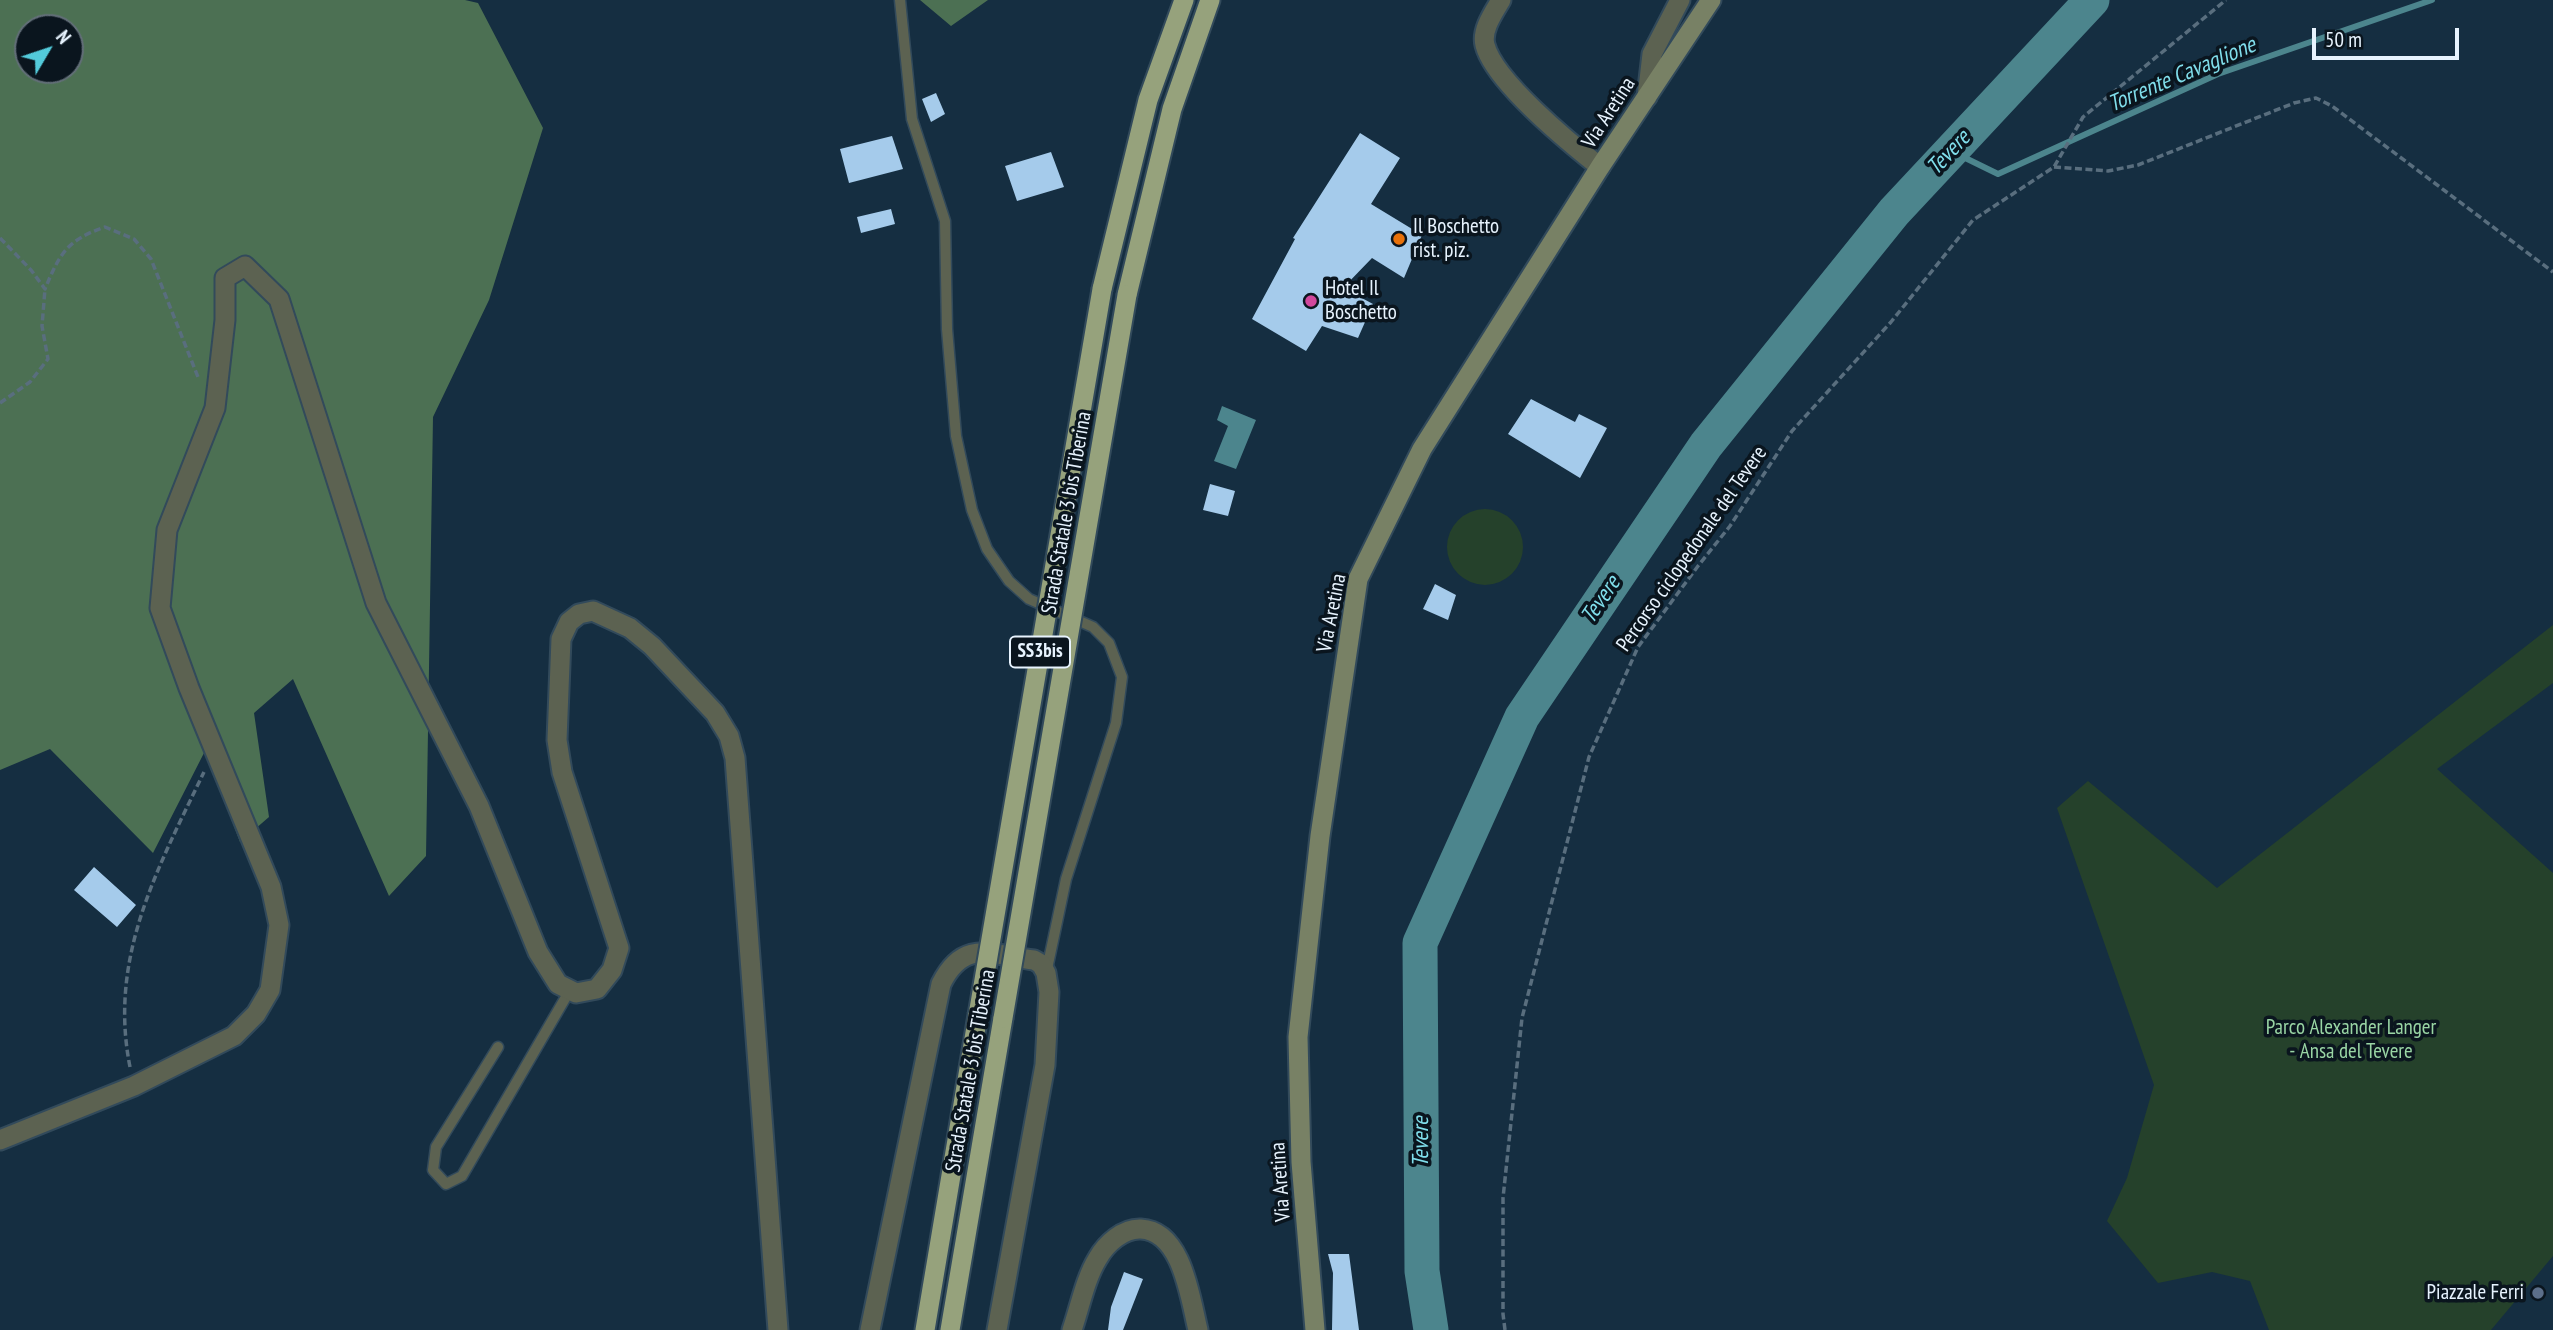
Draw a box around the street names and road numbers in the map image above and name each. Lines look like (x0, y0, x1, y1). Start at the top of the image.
street label: Via Aretina (1577, 73, 1641, 153)
street label: Strada Statale 3 bis Tiberina (1037, 410, 1097, 616)
street label: Percorso ciclopedonale del Tevere (1611, 441, 1773, 657)
street label: Via Aretina (1312, 572, 1352, 654)
road number: SS3bis (1010, 636, 1070, 667)
street label: Strada Statale 3 bis Tiberina (941, 968, 1001, 1174)
street label: Via Aretina (1266, 1141, 1296, 1223)

